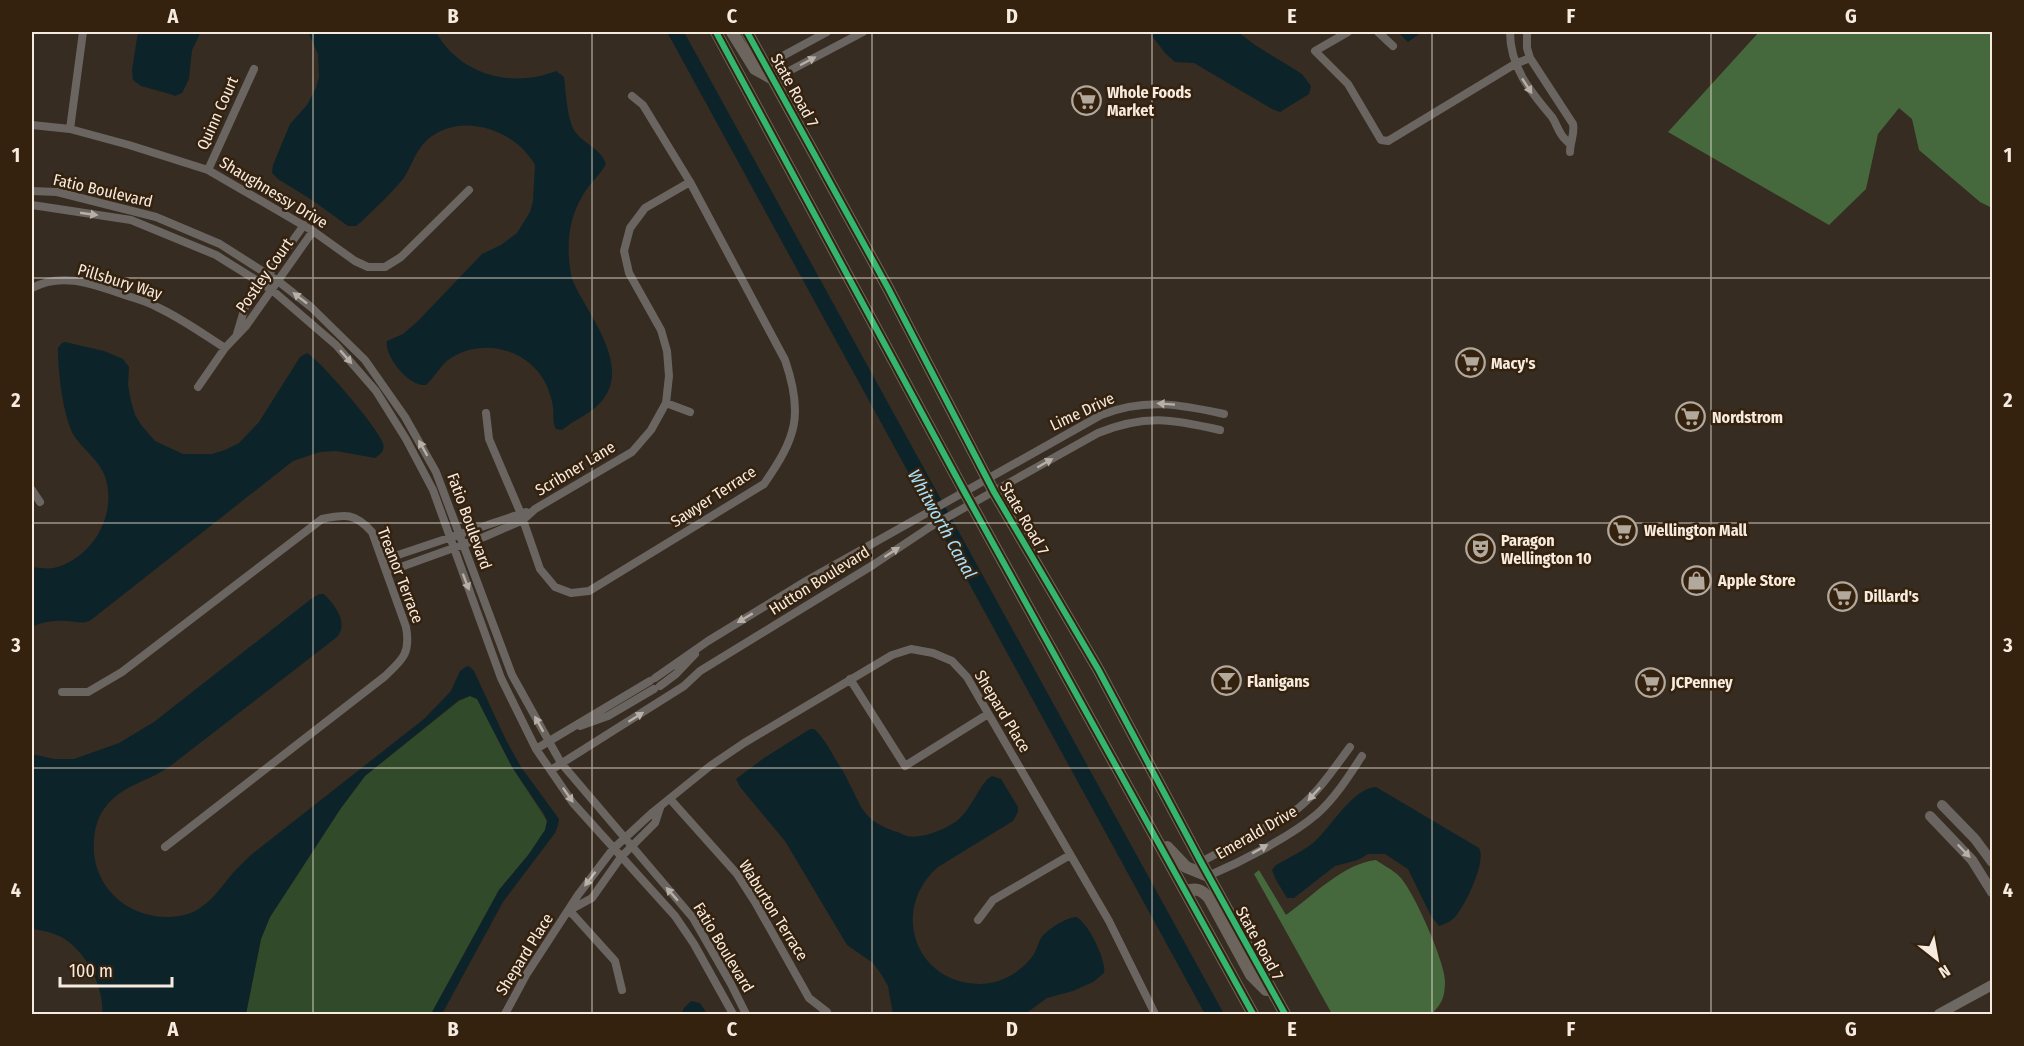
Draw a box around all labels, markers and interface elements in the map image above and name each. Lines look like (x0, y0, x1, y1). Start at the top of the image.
text: A (167, 4, 180, 28)
text: B (447, 4, 459, 28)
text: C (727, 4, 738, 28)
text: D (1006, 4, 1018, 28)
text: E (1287, 4, 1297, 28)
text: F (1567, 4, 1576, 28)
text: G (1845, 4, 1857, 28)
street label: State Road 7 (767, 50, 823, 131)
one-way arrow (799, 56, 816, 66)
street label: Quinn Court (193, 73, 242, 153)
one-way arrow (1522, 78, 1533, 94)
place label: Whole Foods Market (1107, 83, 1191, 120)
supermarket icon: Whole Foods Market (1070, 85, 1102, 117)
text: 1 (12, 143, 20, 167)
text: 1 (2004, 143, 2012, 167)
street label: Shaughnessy Drive (216, 153, 331, 232)
street label: Fatio Boulevard (51, 170, 154, 211)
one-way arrow (80, 209, 99, 218)
street label: Postley Court (232, 234, 297, 316)
street label: Pillsbury Way (75, 260, 165, 304)
one-way arrow (293, 293, 308, 305)
supermarket icon: Macy's (1454, 347, 1486, 379)
one-way arrow (339, 349, 352, 364)
place label: Macy's (1491, 354, 1536, 373)
text: 2 (10, 388, 21, 412)
street label: Lime Drive (1047, 388, 1118, 435)
text: 2 (2002, 388, 2013, 412)
one-way arrow (1157, 399, 1176, 409)
supermarket icon: Nordstrom (1675, 401, 1707, 433)
place label: Nordstrom (1712, 408, 1783, 427)
street label: Scribner Lane (532, 437, 619, 500)
one-way arrow (418, 439, 428, 456)
one-way arrow (1037, 458, 1054, 468)
street label: Sawyer Terrace (667, 462, 760, 531)
water label: Whitworth Canal (903, 466, 981, 583)
street label: Fatio Boulevard (443, 470, 496, 572)
street label: State Road 7 (996, 478, 1053, 559)
supermarket icon: Wellington Mall (1607, 514, 1639, 546)
place label: Wellington Mall (1644, 521, 1748, 540)
street label: Treanor Terrace (374, 525, 428, 626)
place label: Paragon Wellington 10 (1501, 531, 1592, 568)
theatre icon: Paragon Wellington 10 (1464, 533, 1496, 565)
street label: Hutton Boulevard (766, 542, 873, 619)
one-way arrow (884, 547, 900, 558)
shop icon: Apple Store (1681, 564, 1713, 596)
place label: Apple Store (1717, 571, 1796, 590)
one-way arrow (462, 574, 472, 592)
supermarket icon: Dillard's (1827, 580, 1859, 612)
place label: Dillard's (1864, 587, 1919, 606)
one-way arrow (737, 613, 753, 624)
text: 3 (10, 633, 21, 657)
text: 3 (2002, 633, 2013, 657)
bar icon: Flanigans (1210, 665, 1242, 697)
supermarket icon: JCPenney (1634, 666, 1666, 698)
street label: Shepard Place (971, 667, 1035, 756)
place label: Flanigans (1247, 672, 1310, 691)
place label: JCPenney (1670, 673, 1733, 692)
one-way arrow (628, 711, 644, 722)
one-way arrow (534, 715, 544, 732)
one-way arrow (1308, 786, 1322, 800)
one-way arrow (562, 787, 574, 803)
street label: Emerald Drive (1212, 801, 1300, 863)
one-way arrow (1252, 844, 1268, 855)
one-way arrow (1957, 844, 1971, 858)
street label: Waburton Terrace (735, 857, 812, 964)
one-way arrow (584, 871, 596, 887)
text: 4 (11, 878, 21, 902)
text: 4 (2003, 878, 2013, 902)
one-way arrow (666, 887, 679, 902)
street label: Fatio Boulevard (689, 899, 758, 996)
street label: State Road 7 (1232, 903, 1288, 984)
street label: Shepard Place (492, 910, 557, 999)
north arrow (1907, 929, 1967, 989)
scale bar (60, 950, 172, 988)
text: 100 m (69, 960, 113, 982)
text: N (1935, 961, 1953, 982)
text: A (167, 1017, 180, 1041)
text: B (447, 1017, 459, 1041)
text: C (727, 1017, 738, 1041)
text: D (1006, 1017, 1018, 1041)
text: E (1287, 1017, 1297, 1041)
text: F (1567, 1017, 1576, 1041)
text: G (1845, 1017, 1857, 1041)

